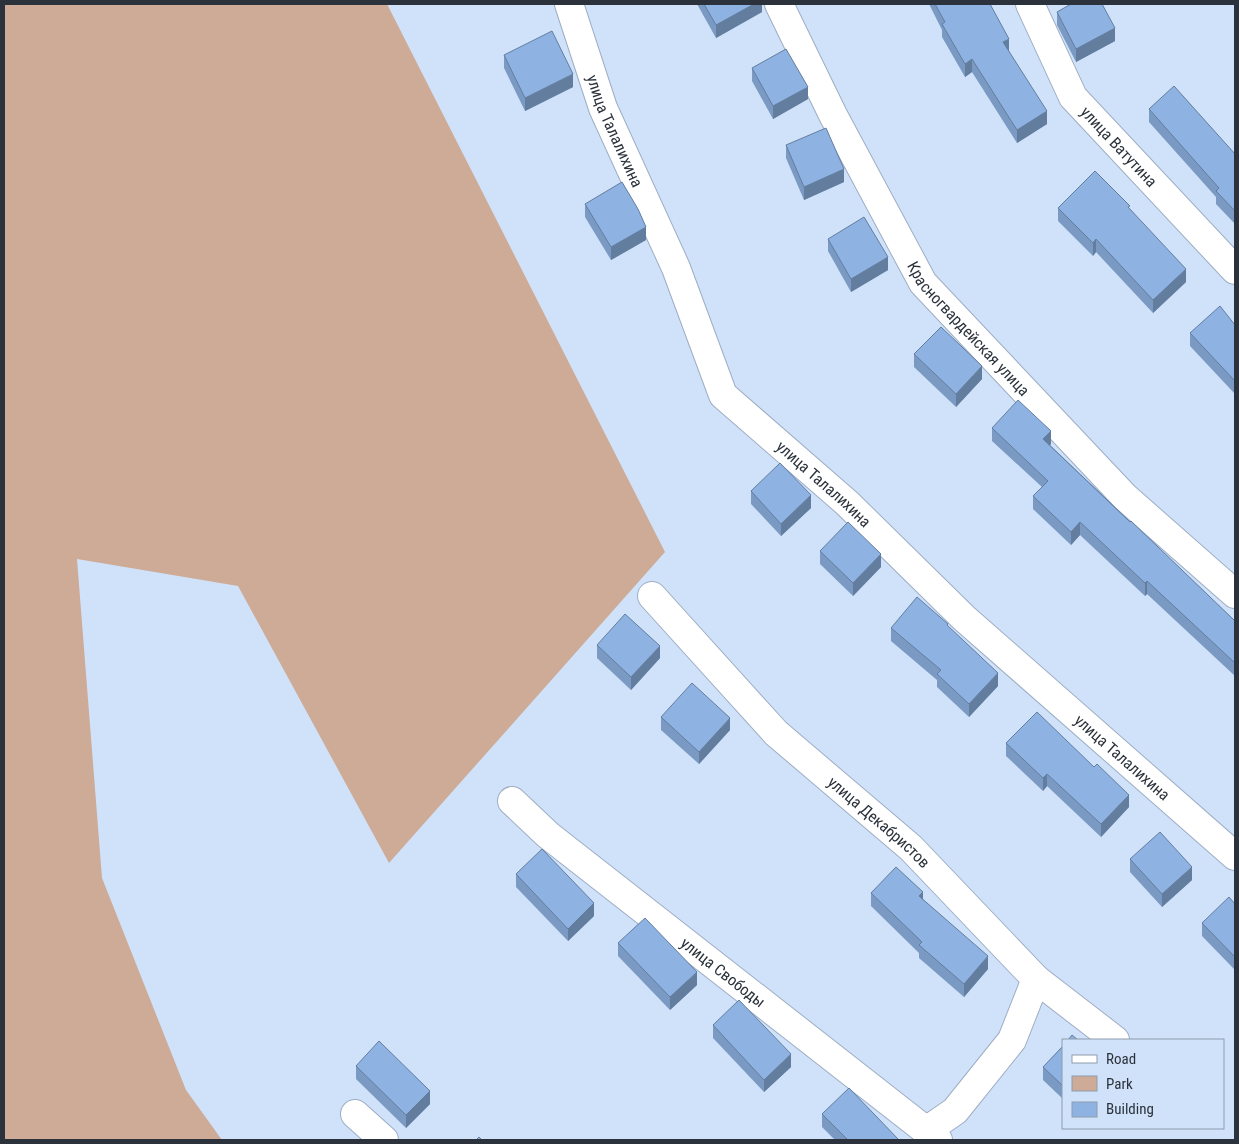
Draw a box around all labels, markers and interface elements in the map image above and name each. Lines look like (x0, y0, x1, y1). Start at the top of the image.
street label: улица Талалихина (583, 72, 647, 190)
street label: улица Ватутина (1077, 103, 1161, 191)
street label: Красногвардейская улица (903, 258, 1033, 400)
street label: улица Талалихина (772, 437, 875, 531)
street label: улица Талалихина (1071, 711, 1174, 804)
street label: улица Декабристов (824, 773, 934, 872)
street label: улица Свободы (677, 933, 769, 1011)
legend (1062, 1039, 1224, 1129)
text: Road (1106, 1050, 1136, 1068)
text: Park (1106, 1075, 1133, 1093)
text: Building (1106, 1100, 1154, 1118)

